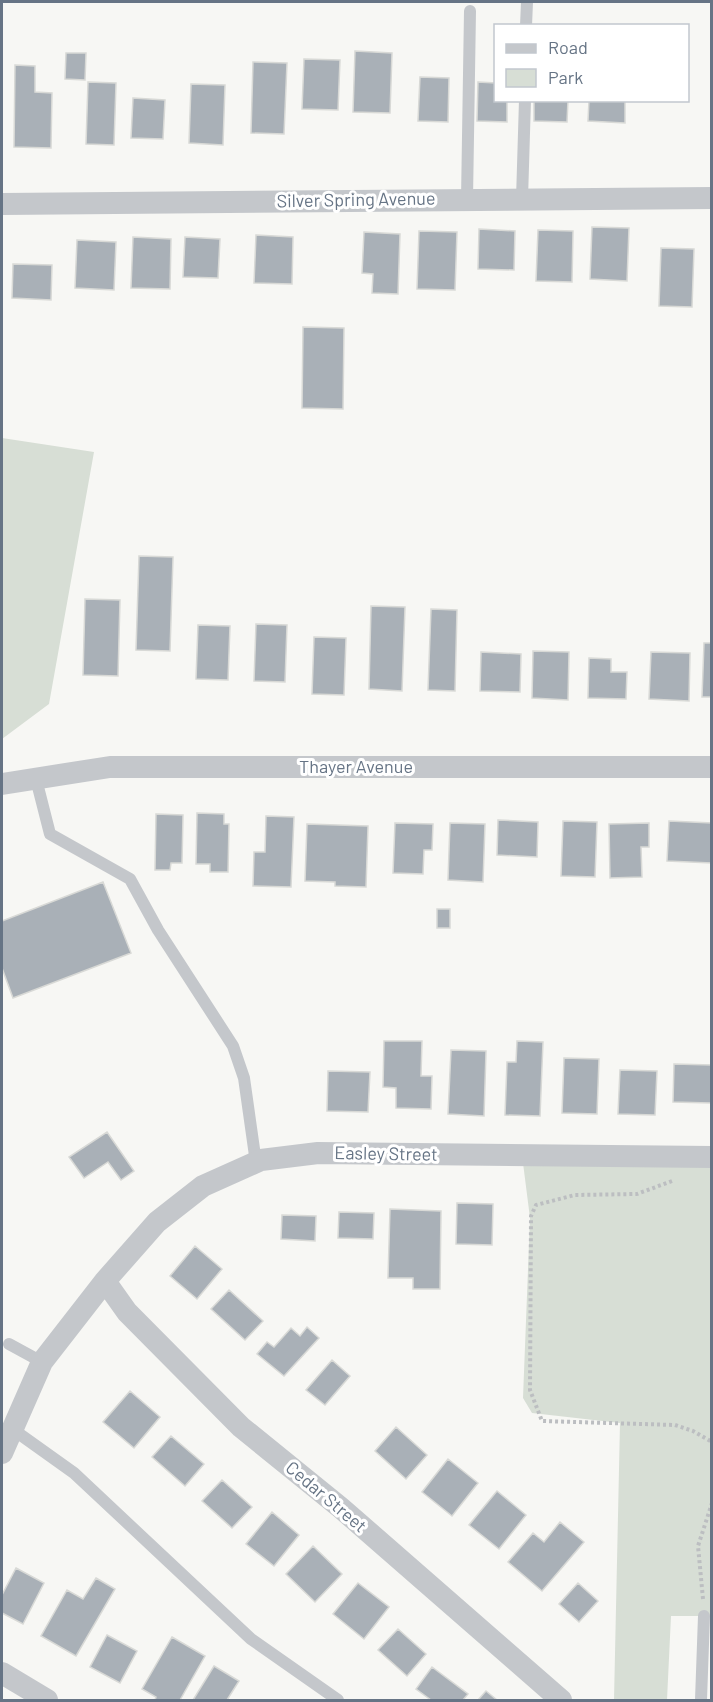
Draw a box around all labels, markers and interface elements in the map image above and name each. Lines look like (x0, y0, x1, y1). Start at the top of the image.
legend (494, 24, 689, 102)
text: Road (548, 36, 588, 58)
text: Park (548, 66, 583, 88)
street label: Silver Spring Avenue (276, 187, 436, 211)
street label: Thayer Avenue (299, 755, 413, 777)
street label: Easley Street (334, 1141, 438, 1165)
street label: Cedar Street (282, 1456, 372, 1536)

